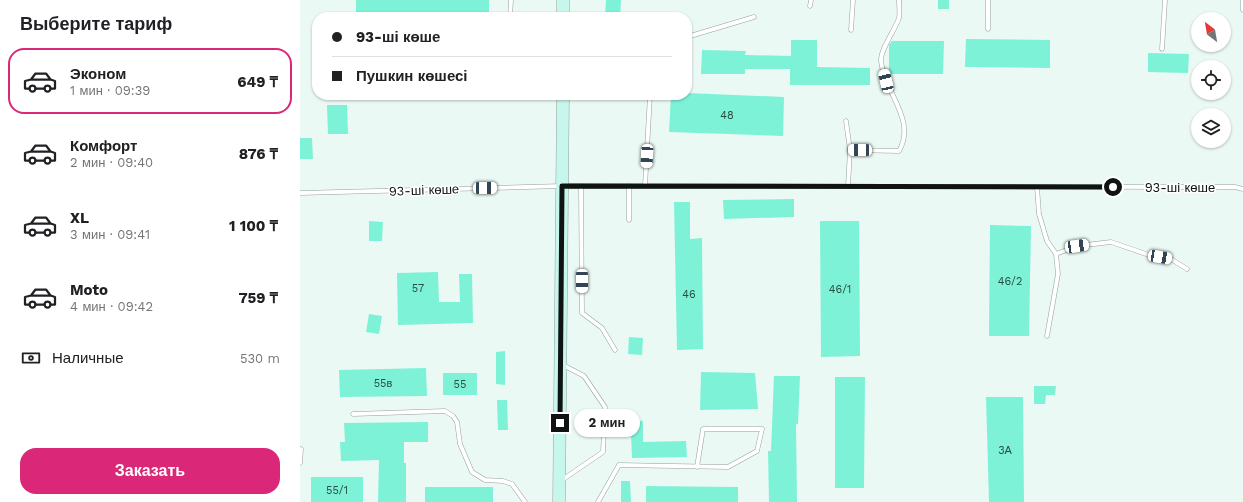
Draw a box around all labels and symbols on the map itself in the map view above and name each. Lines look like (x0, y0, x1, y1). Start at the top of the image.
north arrow (1191, 12, 1231, 52)
car (877, 68, 895, 94)
house number: 48 (720, 109, 734, 122)
car (640, 144, 654, 168)
car (848, 144, 872, 156)
route start (1104, 178, 1122, 196)
street label: 93-ші көше (1145, 180, 1215, 195)
street label: 93-ші көше (389, 181, 459, 199)
car (473, 182, 497, 194)
car (1064, 238, 1090, 254)
car (1147, 249, 1173, 265)
car (576, 269, 588, 293)
house number: 46/2 (998, 275, 1022, 288)
house number: 57 (412, 282, 424, 295)
house number: 46/1 (829, 283, 851, 296)
house number: 46 (682, 288, 696, 301)
house number: 55в (374, 377, 392, 390)
house number: 55 (454, 378, 466, 391)
callout: 2 мин (574, 409, 640, 437)
route end (551, 414, 569, 432)
house number: 3А (998, 444, 1013, 457)
house number: 55/1 (326, 484, 348, 497)

